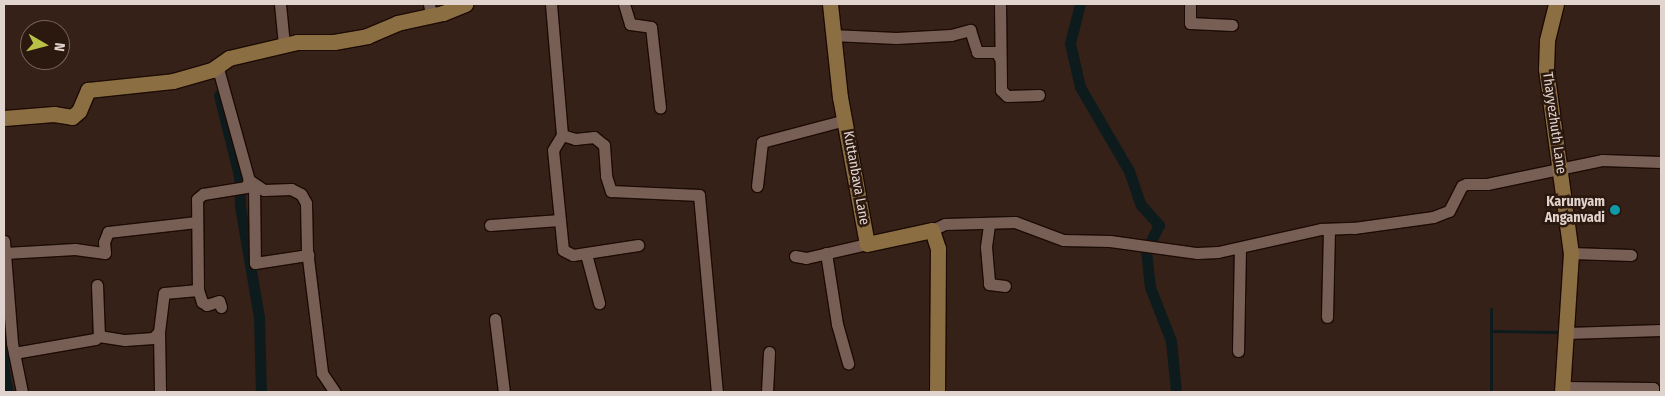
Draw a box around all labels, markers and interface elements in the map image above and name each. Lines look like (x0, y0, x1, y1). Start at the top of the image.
north arrow (20, 20, 70, 70)
text: N (50, 42, 68, 52)
street label: Thayyezhuth Lane (1539, 71, 1569, 175)
street label: Kuttanbava Lane (839, 130, 873, 226)
place label: Karunyam Anganvadi (1545, 194, 1605, 226)
marker: Karunyam Anganvadi (1609, 204, 1621, 216)

